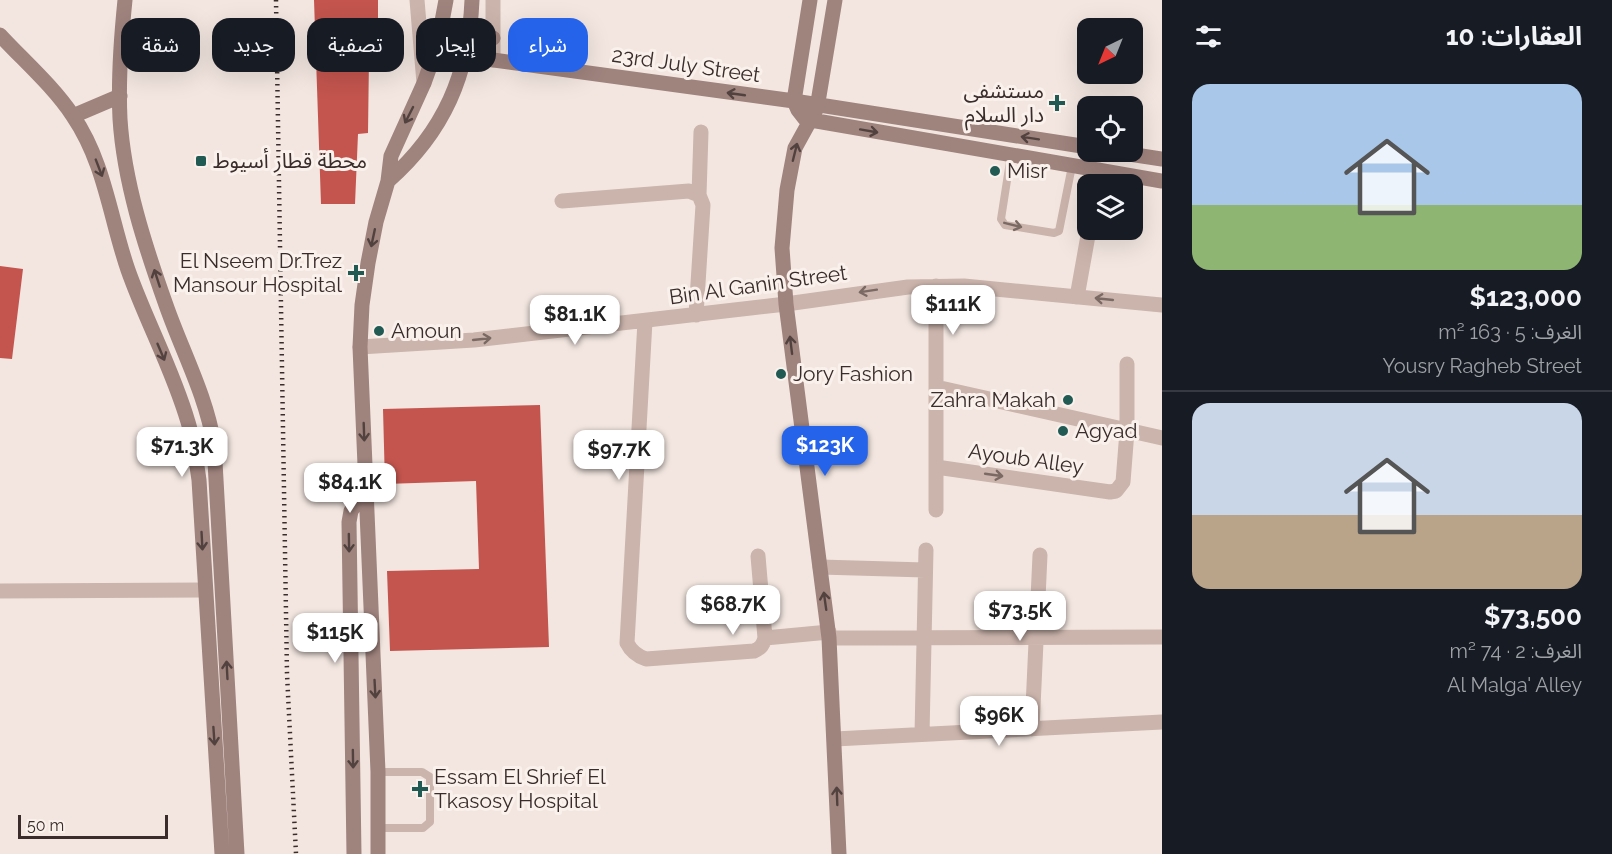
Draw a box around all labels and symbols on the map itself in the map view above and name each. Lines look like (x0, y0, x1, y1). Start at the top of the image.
north arrow (1077, 18, 1143, 84)
street label: 23rd July Street (610, 42, 762, 87)
place label: مستشفى دار السلام (964, 78, 1044, 131)
one-way arrow (727, 88, 747, 99)
marker: مستشفى دار السلام (1048, 94, 1066, 112)
one-way arrow (403, 106, 415, 124)
one-way arrow (858, 126, 878, 137)
one-way arrow (1020, 132, 1040, 143)
one-way arrow (790, 143, 802, 162)
place label: محطة قطار أسيوط (213, 148, 367, 173)
marker: محطة قطار أسيوط (194, 154, 208, 168)
one-way arrow (94, 158, 105, 177)
place label: Misr (1007, 158, 1048, 183)
marker: Misr (988, 164, 1002, 178)
one-way arrow (1003, 220, 1022, 232)
one-way arrow (367, 227, 378, 247)
place label: El Nseem Dr.Trez Mansour Hospital (173, 248, 342, 297)
street label: Bin Al Ganin Street (667, 260, 848, 309)
marker: El Nseem Dr.Trez Mansour Hospital (347, 264, 365, 282)
one-way arrow (151, 269, 162, 288)
pin: $111K (911, 285, 995, 336)
one-way arrow (858, 286, 878, 297)
one-way arrow (1094, 293, 1114, 304)
pin: $81.1K (526, 295, 624, 346)
place label: Amoun (391, 318, 462, 343)
marker: Amoun (372, 324, 386, 338)
one-way arrow (471, 334, 491, 345)
one-way arrow (785, 336, 796, 356)
one-way arrow (156, 343, 167, 361)
place label: Jory Fashion (793, 361, 913, 386)
marker: Jory Fashion (774, 367, 788, 381)
place label: Zahra Makah (930, 387, 1056, 412)
marker: Zahra Makah (1061, 393, 1075, 407)
place label: Agyad (1075, 418, 1137, 443)
one-way arrow (358, 421, 369, 441)
marker: Agyad (1056, 424, 1070, 438)
pin: $123K (783, 426, 867, 477)
pin: $71.3K (133, 427, 231, 478)
pin: $97.7K (570, 430, 668, 481)
street label: Ayoub Alley (967, 438, 1085, 479)
pin: $84.1K (301, 463, 399, 514)
one-way arrow (984, 470, 1003, 481)
one-way arrow (196, 531, 207, 551)
one-way arrow (343, 532, 355, 552)
pin: $68.7K (684, 585, 782, 636)
pin: $73.5K (971, 591, 1069, 642)
one-way arrow (819, 592, 830, 611)
pin: $115K (293, 613, 377, 664)
one-way arrow (222, 660, 233, 680)
one-way arrow (369, 679, 380, 699)
pin: $96K (963, 696, 1035, 747)
one-way arrow (209, 725, 220, 745)
one-way arrow (347, 748, 358, 768)
place label: Essam El Shrief El Tkasosy Hospital (434, 764, 606, 813)
marker: Essam El Shrief El Tkasosy Hospital (411, 780, 429, 798)
one-way arrow (831, 786, 842, 806)
scale bar (18, 812, 168, 840)

